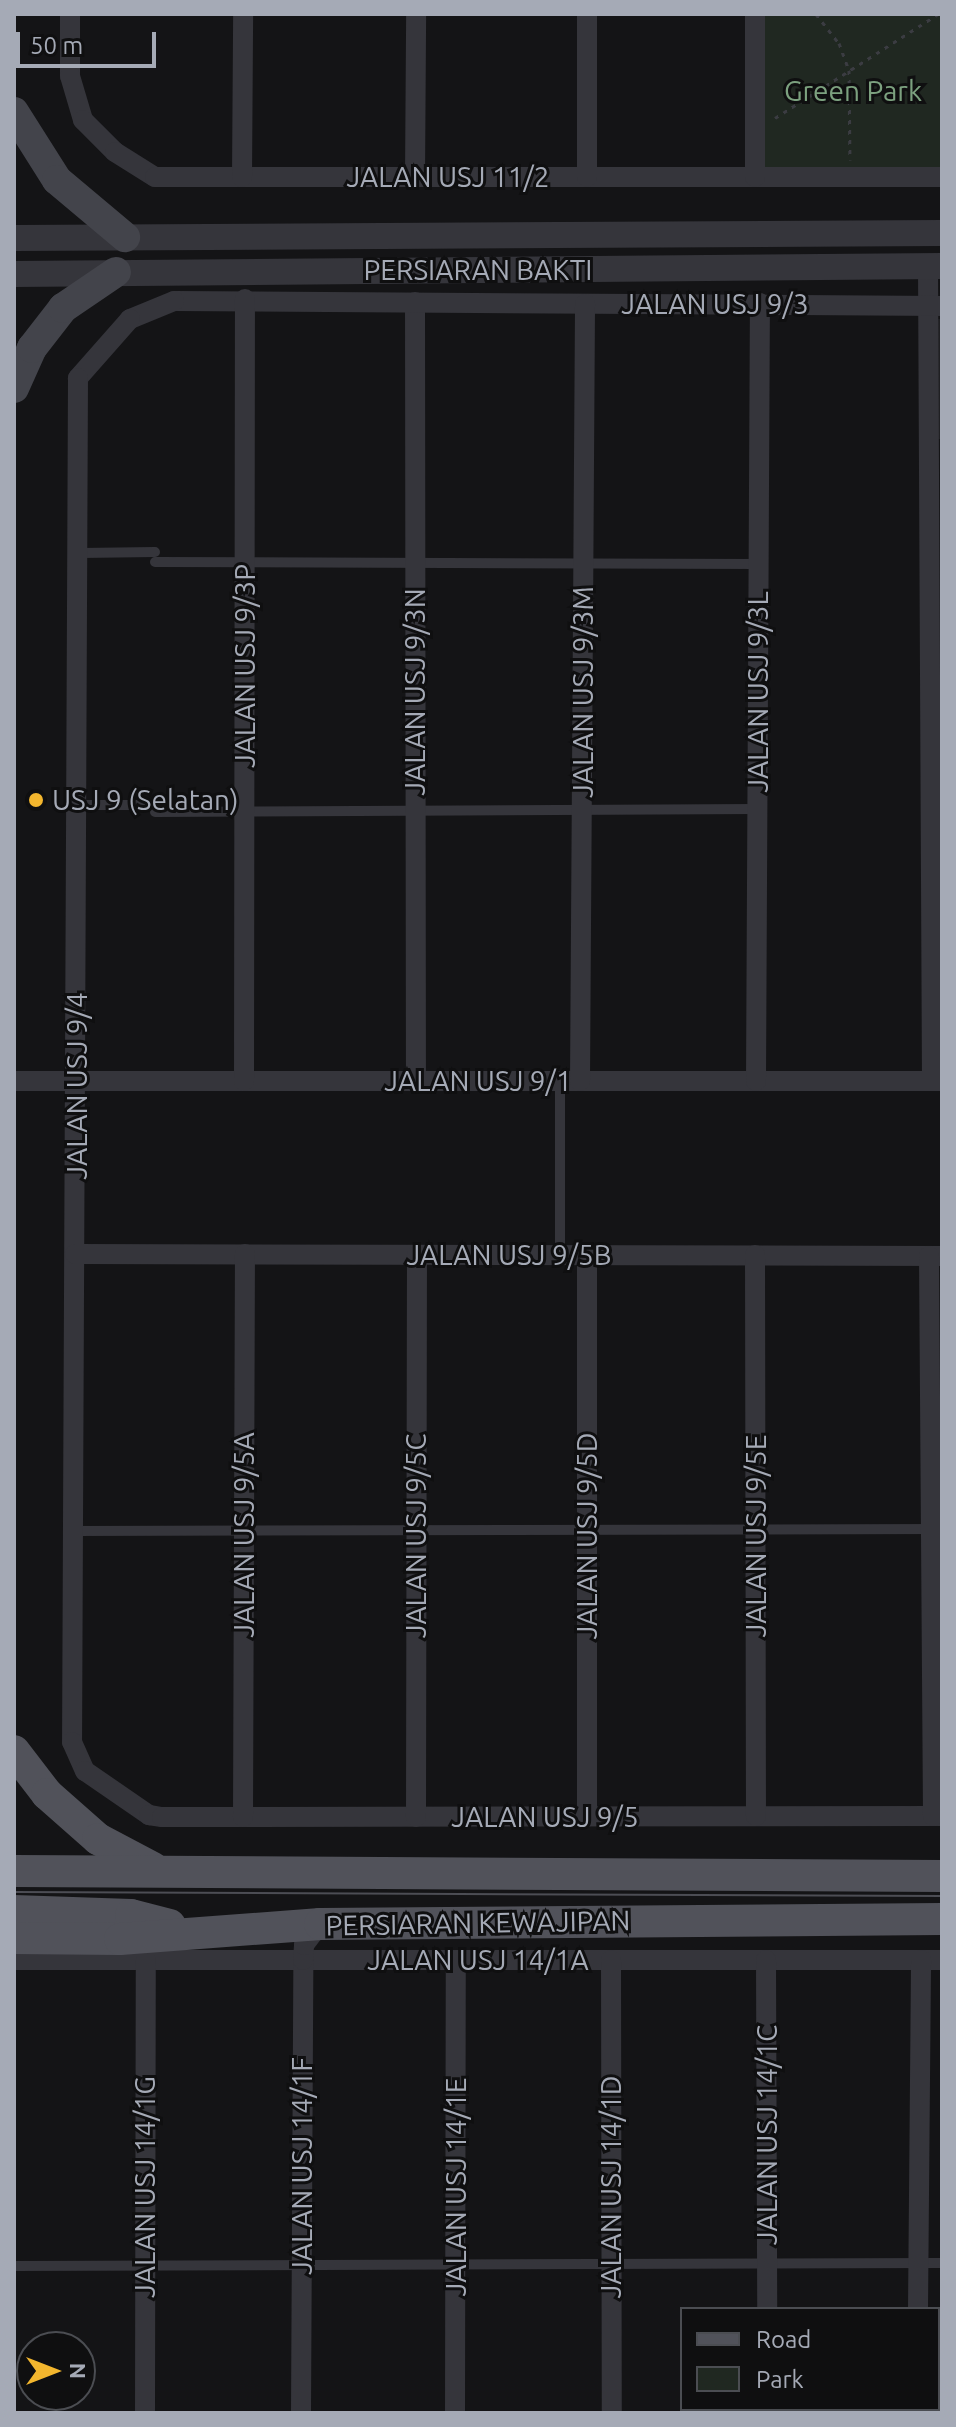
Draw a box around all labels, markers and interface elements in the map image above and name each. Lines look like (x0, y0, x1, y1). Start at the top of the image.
scale bar (20, 16, 160, 66)
text: 50 m (30, 32, 83, 59)
park label: Green Park (784, 74, 922, 108)
street label: JALAN USJ 11/2 (346, 160, 550, 194)
street label: PERSIARAN BAKTI (363, 253, 593, 287)
street label: JALAN USJ 9/3 (621, 287, 809, 321)
street label: JALAN USJ 9/3P (228, 564, 262, 768)
street label: JALAN USJ 9/3M (566, 586, 600, 798)
street label: JALAN USJ 9/3N (398, 588, 432, 796)
street label: JALAN USJ 9/3L (741, 591, 775, 793)
place label: USJ 9 (Selatan) (52, 783, 238, 817)
marker: USJ 9 (Selatan) (27, 791, 45, 809)
street label: JALAN USJ 9/4 (60, 992, 94, 1180)
street label: JALAN USJ 9/1 (384, 1064, 572, 1098)
street label: JALAN USJ 9/5B (406, 1238, 612, 1272)
street label: JALAN USJ 9/5A (227, 1432, 261, 1638)
street label: JALAN USJ 9/5D (570, 1432, 604, 1640)
street label: JALAN USJ 9/5C (399, 1434, 433, 1638)
street label: JALAN USJ 9/5E (739, 1434, 773, 1638)
street label: JALAN USJ 9/5 (451, 1800, 639, 1834)
street label: PERSIARAN KEWAJIPAN (325, 1904, 631, 1942)
street label: JALAN USJ 14/1A (367, 1943, 589, 1977)
street label: JALAN USJ 14/1C (750, 2025, 784, 2245)
street label: JALAN USJ 14/1F (285, 2057, 319, 2275)
street label: JALAN USJ 14/1G (128, 2076, 162, 2298)
street label: JALAN USJ 14/1D (594, 2076, 628, 2298)
street label: JALAN USJ 14/1E (439, 2078, 473, 2296)
legend (680, 2307, 940, 2411)
text: Road (756, 2326, 811, 2353)
north arrow (16, 2331, 96, 2411)
text: N (66, 2363, 91, 2379)
text: Park (756, 2366, 804, 2393)

